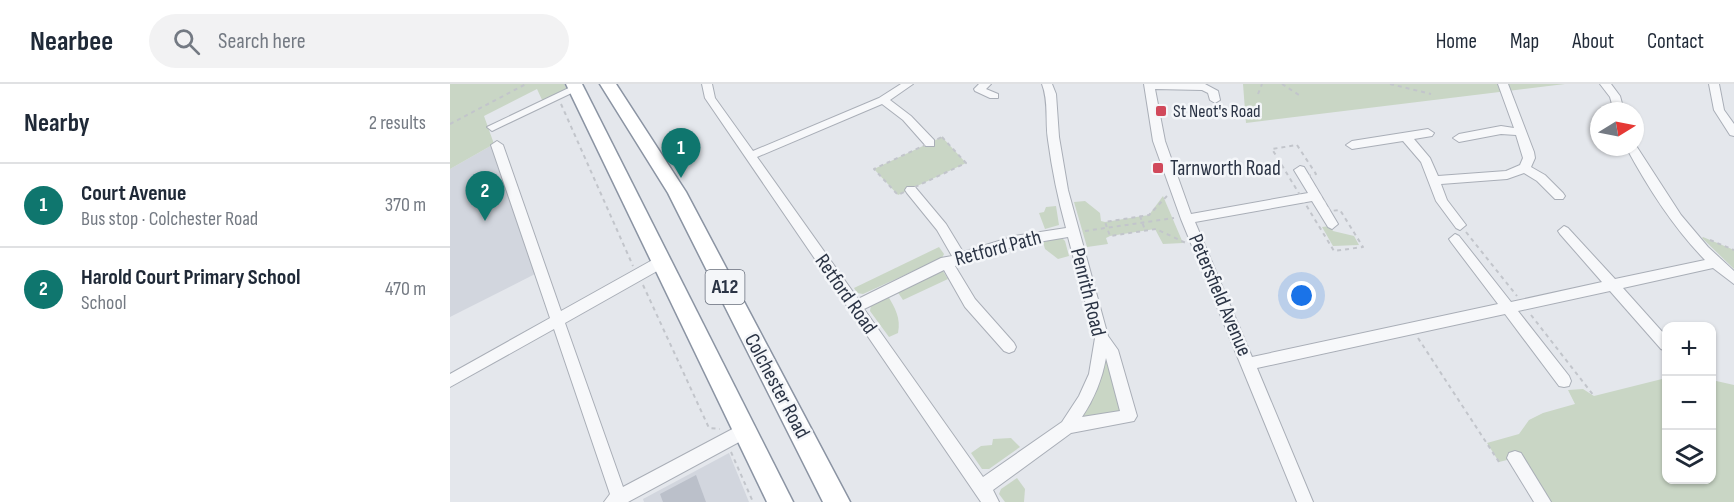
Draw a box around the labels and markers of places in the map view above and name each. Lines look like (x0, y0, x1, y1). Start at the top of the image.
place label: St Neot's Road (1173, 101, 1261, 122)
marker: St Neot's Road (1154, 104, 1168, 118)
pin: 1 (662, 128, 700, 178)
place label: Tarnworth Road (1170, 156, 1281, 181)
marker: Tarnworth Road (1151, 161, 1165, 175)
pin: 2 (465, 172, 504, 221)

